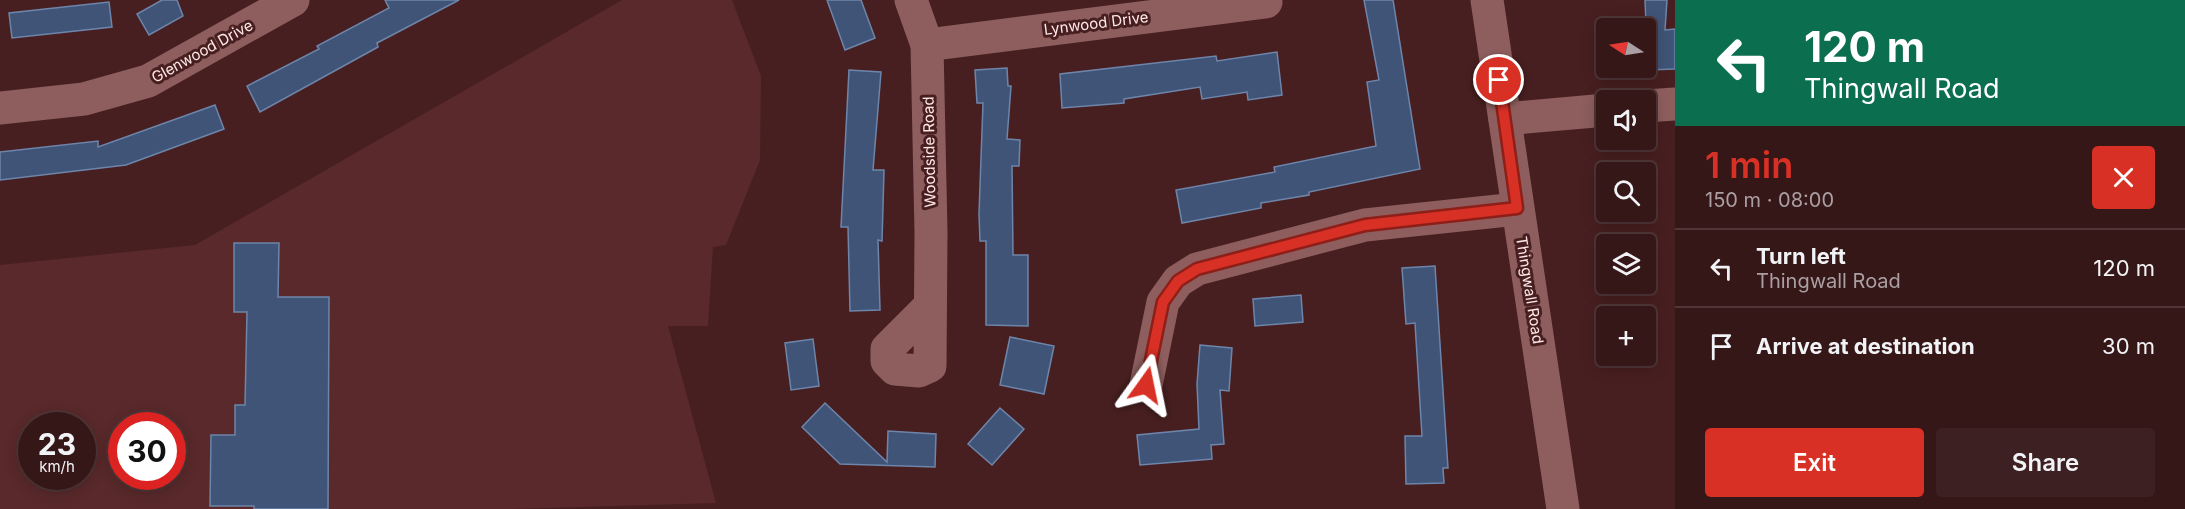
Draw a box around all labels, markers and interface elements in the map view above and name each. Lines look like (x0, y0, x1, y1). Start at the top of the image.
street label: Lynwood Drive (1043, 7, 1149, 39)
street label: Glenwood Drive (148, 15, 256, 87)
north arrow (1596, 18, 1656, 78)
map controls (1596, 18, 1656, 366)
text: 120 m (1804, 21, 1925, 72)
icon: left (1705, 24, 1783, 102)
pin (1473, 54, 1524, 105)
icon: arrive (1482, 63, 1515, 96)
text: Thingwall Road (1804, 72, 2000, 105)
button: sound (1596, 90, 1656, 150)
street label: Woodside Road (919, 96, 939, 208)
text: 1 min (1705, 143, 1793, 187)
button: close (2092, 146, 2155, 209)
button: search (1596, 162, 1656, 222)
text: 150 m · 08:00 (1705, 188, 1834, 212)
button: layers (1596, 234, 1656, 294)
street label: Thingwall Road (1512, 235, 1548, 345)
text: Turn left (1756, 243, 1846, 269)
icon: left (1705, 252, 1738, 285)
text: 120 m (2093, 255, 2155, 281)
text: Thingwall Road (1756, 269, 1901, 293)
button: + (1596, 306, 1656, 366)
icon: arrive (1705, 330, 1738, 363)
text: Arrive at destination (1756, 333, 1975, 359)
text: 30 m (2102, 333, 2155, 359)
position arrow (1114, 353, 1178, 417)
speed limit sign: 30 (108, 412, 186, 490)
text: 23 (38, 426, 76, 462)
button: Exit (1705, 428, 1924, 497)
button: Share (1936, 428, 2155, 497)
text: km/h (39, 457, 75, 476)

